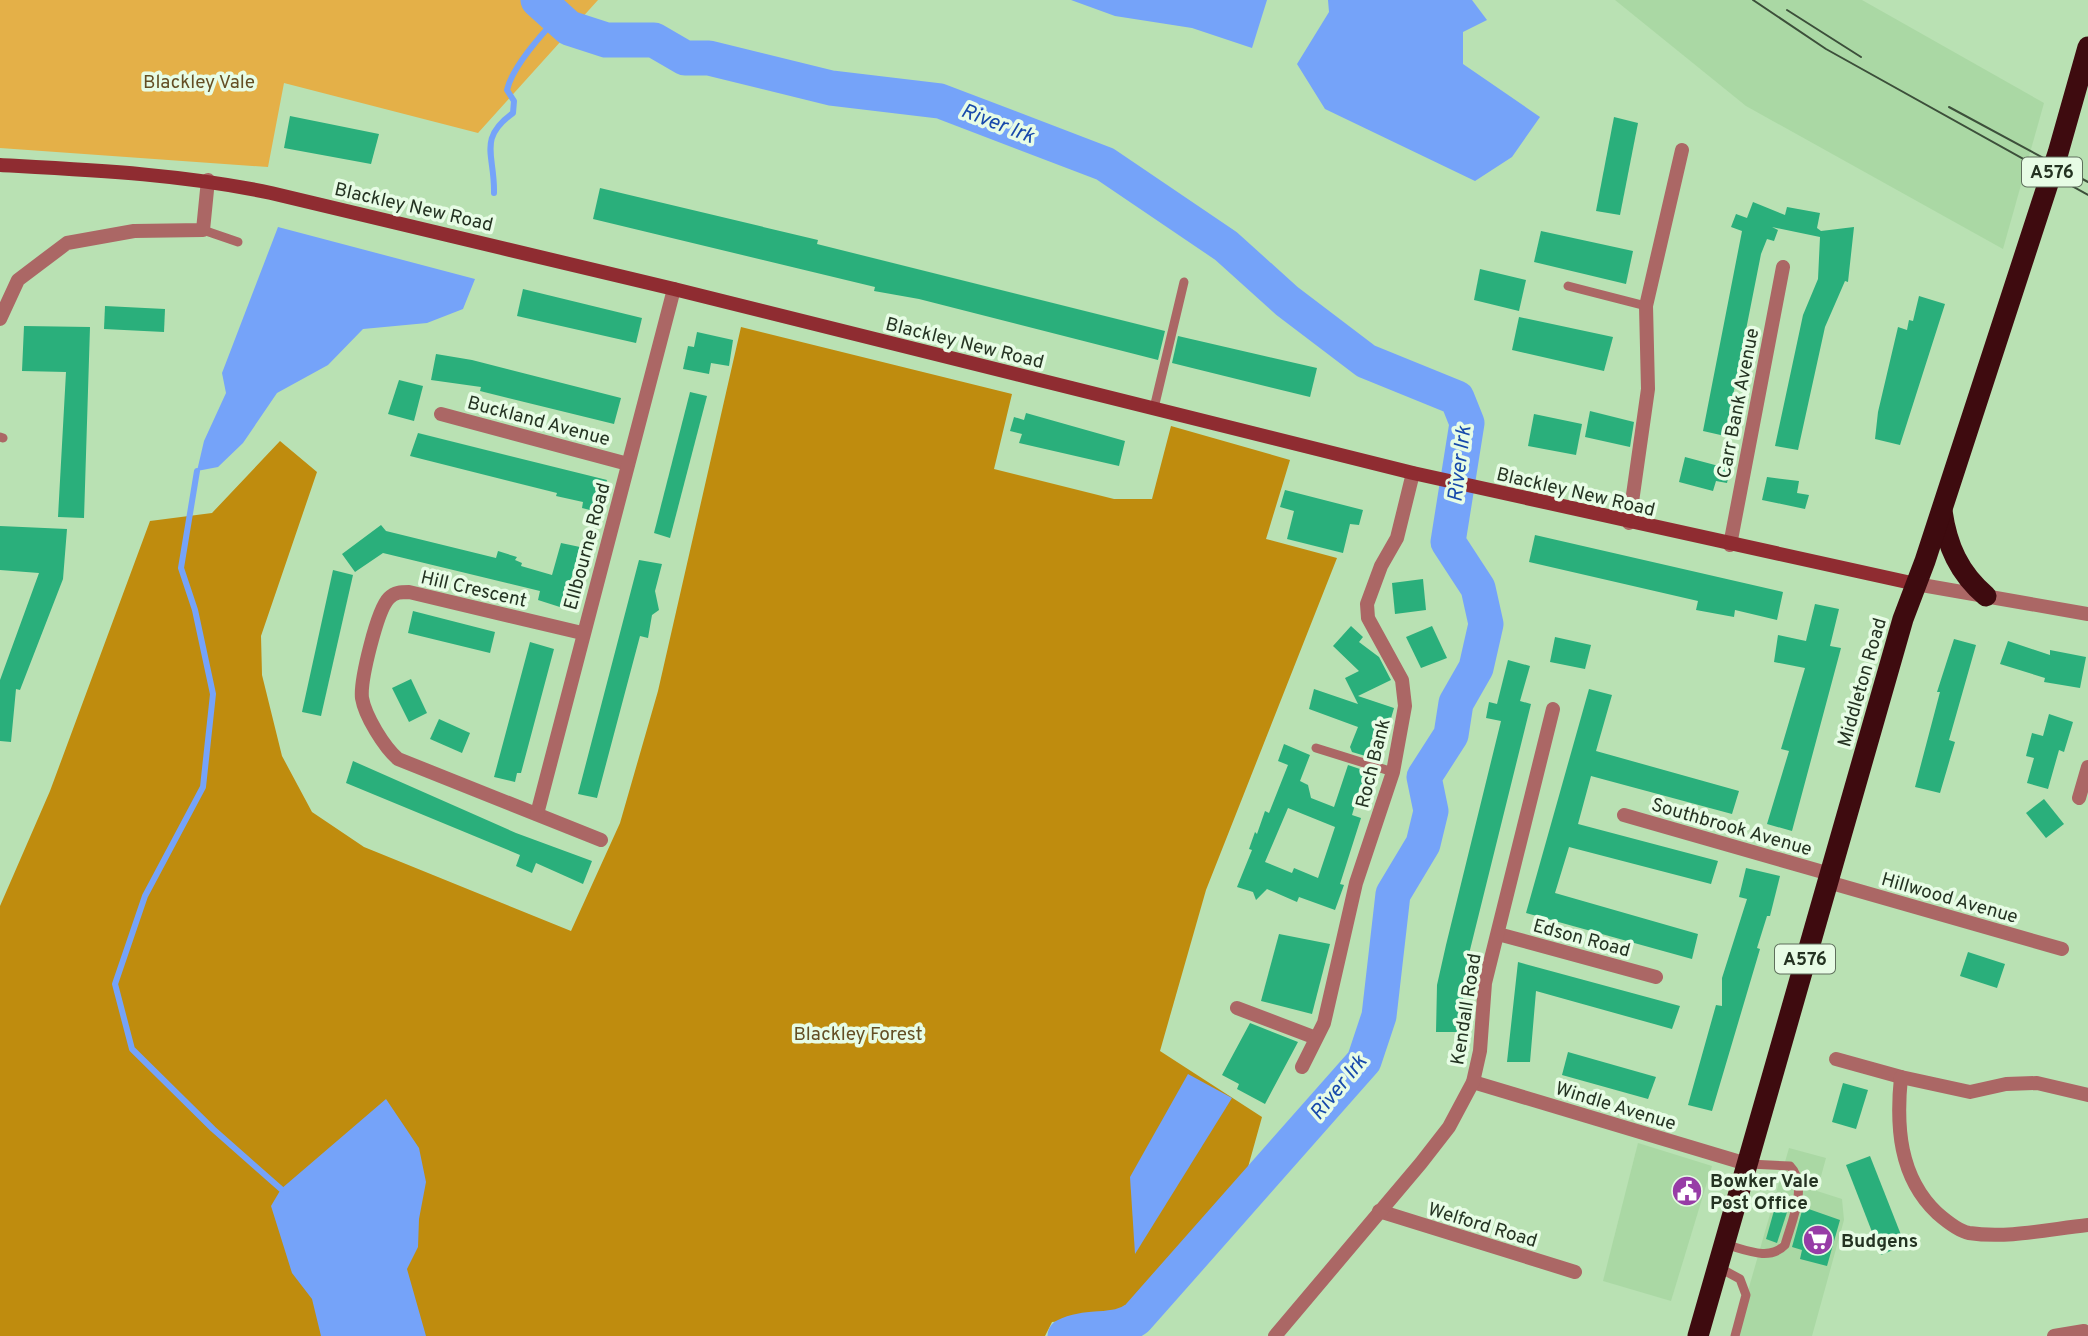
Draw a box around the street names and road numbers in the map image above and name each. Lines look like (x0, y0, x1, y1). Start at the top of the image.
road number: A576 (2022, 158, 2082, 187)
street label: Blackley New Road (332, 178, 495, 238)
street label: Blackley New Road (883, 313, 1046, 375)
street label: Carr Bank Avenue (1713, 326, 1765, 481)
street label: Buckland Avenue (464, 391, 612, 453)
street label: Blackley New Road (1494, 463, 1657, 523)
street label: Ellbourne Road (559, 480, 616, 613)
street label: Hill Crescent (418, 566, 529, 614)
street label: Middleton Road (1833, 615, 1893, 750)
street label: Roch Bank (1351, 716, 1397, 811)
street label: Southbrook Avenue (1648, 793, 1815, 862)
street label: Hillwood Avenue (1878, 868, 2021, 930)
street label: Edson Road (1530, 914, 1633, 963)
road number: A576 (1775, 944, 1835, 974)
street label: Kendall Road (1446, 952, 1488, 1067)
street label: Windle Avenue (1552, 1077, 1679, 1137)
street label: Welford Road (1425, 1198, 1540, 1254)

